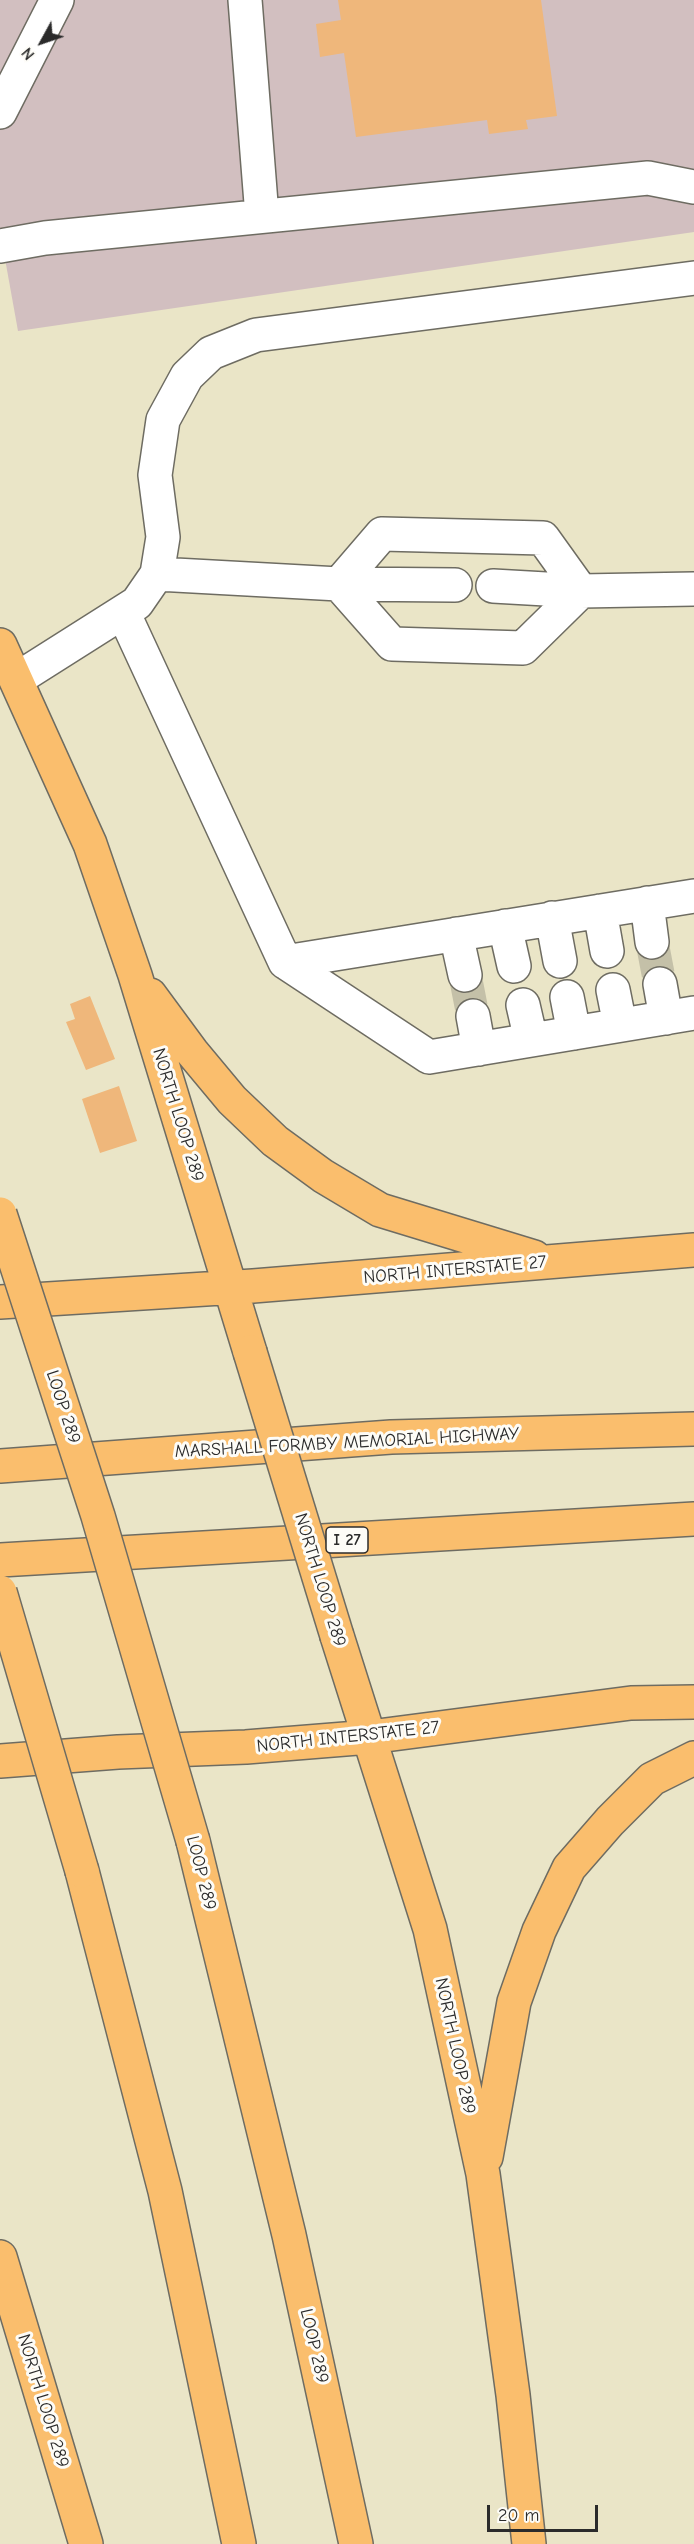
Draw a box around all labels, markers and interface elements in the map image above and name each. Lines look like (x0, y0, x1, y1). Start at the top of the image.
north arrow (12, 12, 72, 72)
text: N (18, 44, 38, 63)
street label: NORTH LOOP 289 (147, 1046, 209, 1184)
street label: NORTH INTERSTATE 27 (363, 1251, 547, 1289)
street label: LOOP 289 (41, 1368, 85, 1446)
street label: MARSHALL FORMBY MEMORIAL HIGHWAY (174, 1423, 520, 1463)
street label: NORTH LOOP 289 (289, 1511, 351, 1649)
road number: I 27 (326, 1527, 368, 1553)
street label: NORTH INTERSTATE 27 (256, 1717, 440, 1757)
street label: LOOP 289 (181, 1834, 221, 1912)
street label: NORTH LOOP 289 (430, 1976, 480, 2116)
street label: LOOP 289 (295, 2307, 333, 2385)
street label: NORTH LOOP 289 (12, 2332, 74, 2470)
scale bar (490, 2493, 601, 2531)
text: 20 m (498, 2505, 539, 2526)

